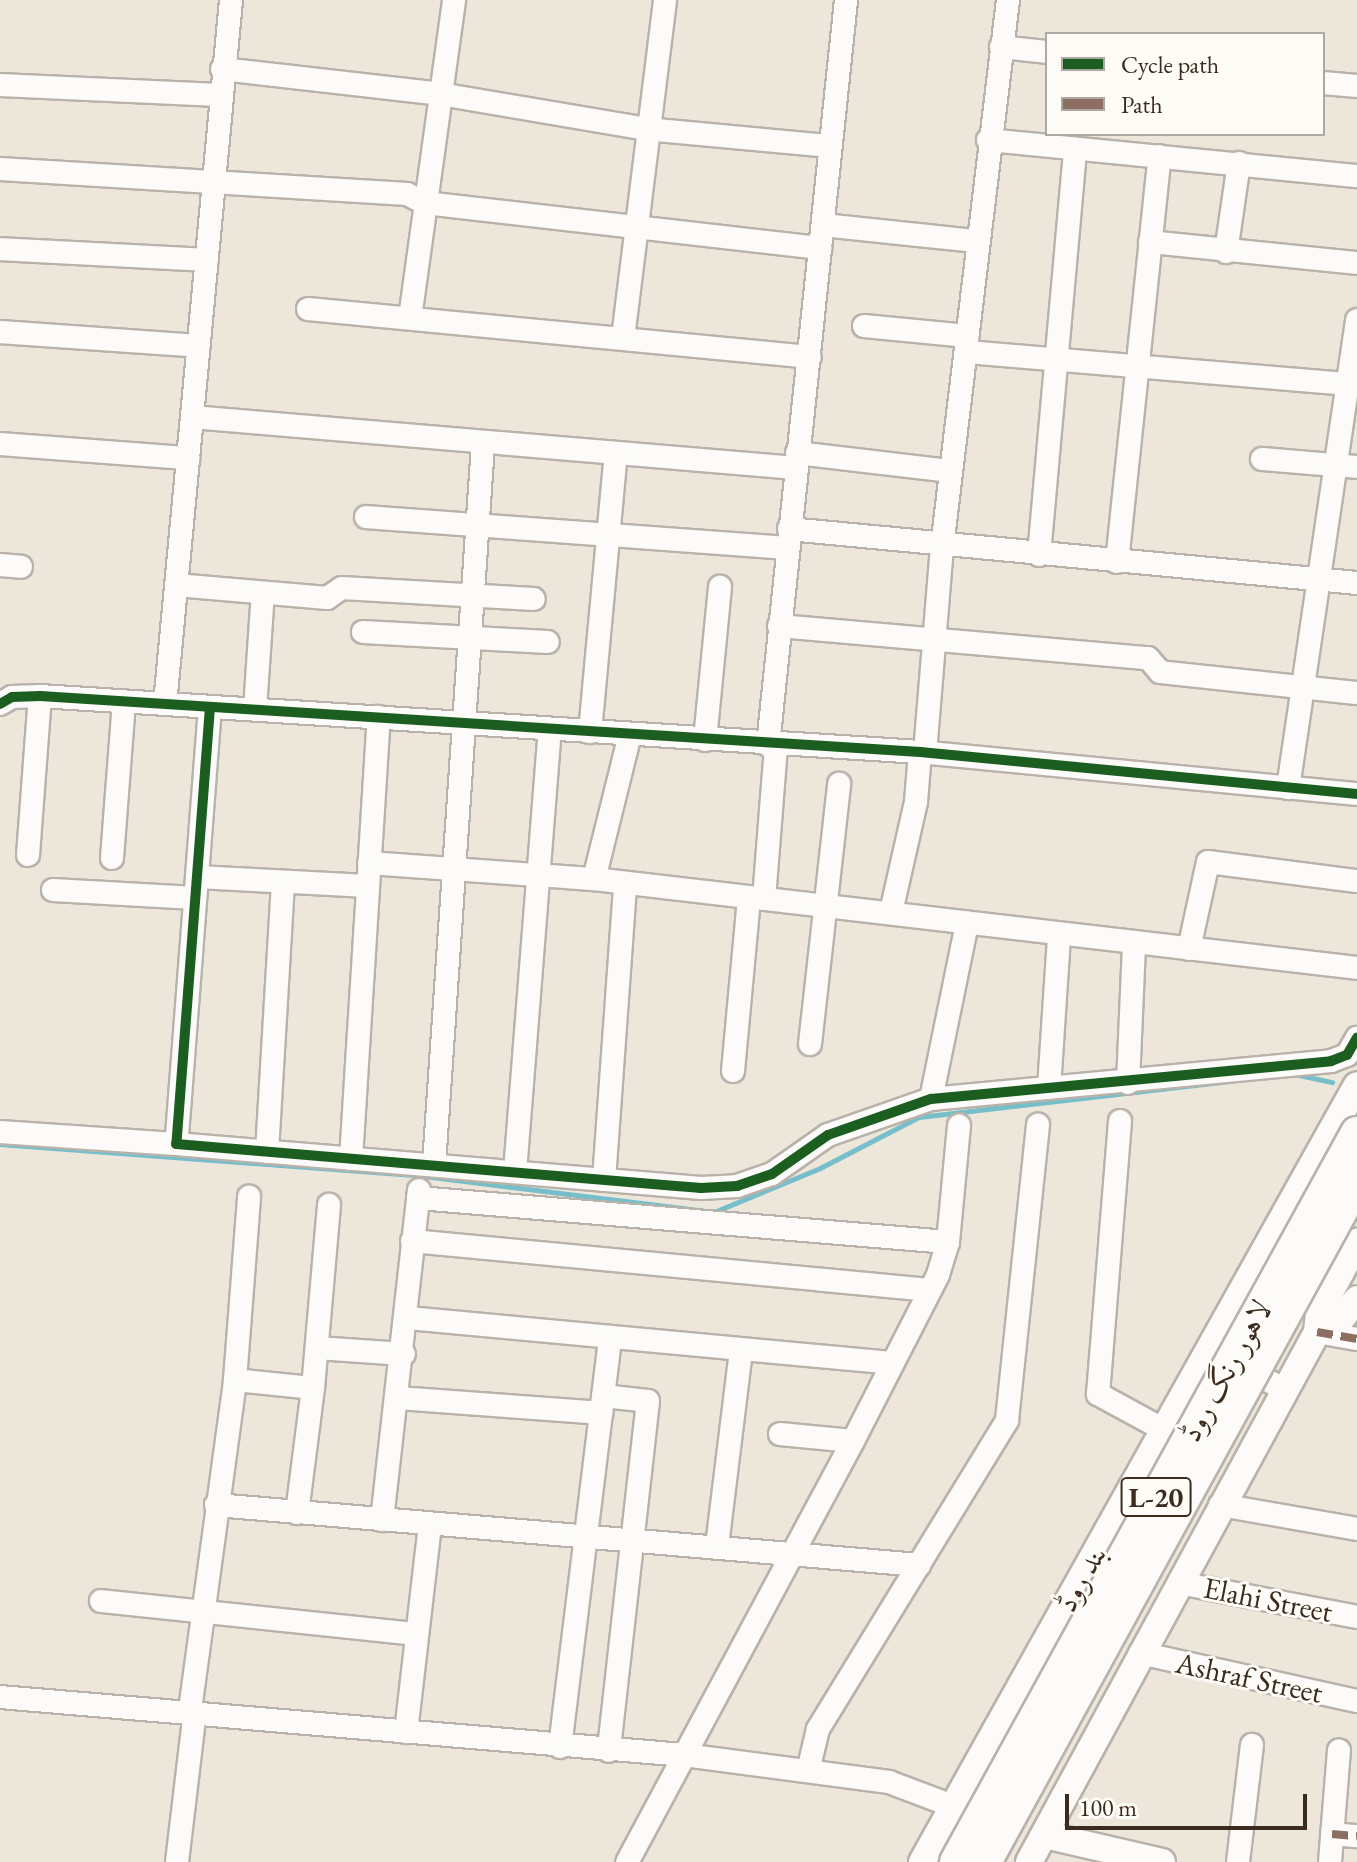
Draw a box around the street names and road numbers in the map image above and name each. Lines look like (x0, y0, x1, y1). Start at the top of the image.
street label: لاہور رنگ روڈ (1172, 1294, 1280, 1448)
road number: L-20 (1120, 1473, 1192, 1521)
street label: بند روڈ (1048, 1540, 1114, 1618)
street label: Elahi Street (1200, 1570, 1336, 1630)
street label: Ashraf Street (1172, 1645, 1326, 1711)

